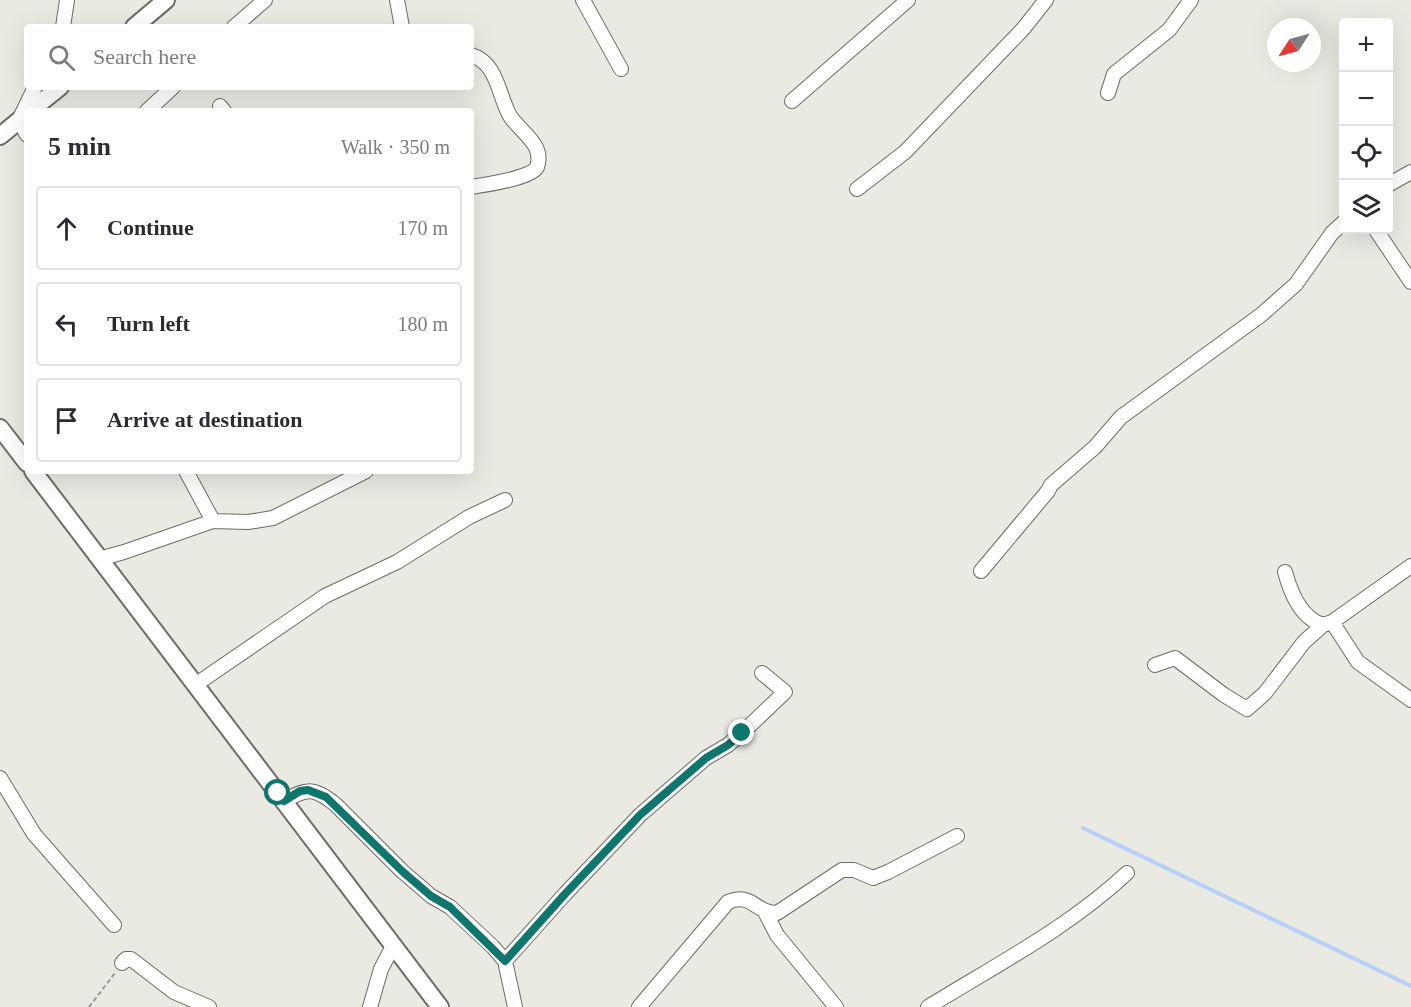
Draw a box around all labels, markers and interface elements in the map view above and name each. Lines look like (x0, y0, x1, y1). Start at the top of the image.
north arrow (1267, 18, 1321, 72)
map controls (1339, 18, 1393, 234)
button: + (1339, 18, 1393, 72)
search box (24, 24, 474, 90)
icon: search (45, 41, 78, 74)
text: Search here (93, 44, 196, 69)
button: − (1339, 72, 1393, 126)
button: locate (1339, 126, 1393, 180)
text: 5 min (48, 132, 111, 161)
text: Walk · 350 m (341, 136, 450, 158)
button: layers (1339, 180, 1393, 234)
icon: ahead (50, 212, 83, 245)
text: Continue (107, 215, 194, 240)
text: 170 m (397, 217, 448, 239)
icon: left (50, 308, 83, 341)
text: Turn left (107, 311, 190, 336)
text: 180 m (397, 313, 448, 335)
icon: arrive (50, 404, 83, 437)
text: Arrive at destination (107, 407, 303, 432)
route end (728, 719, 754, 745)
route start (264, 779, 290, 805)

